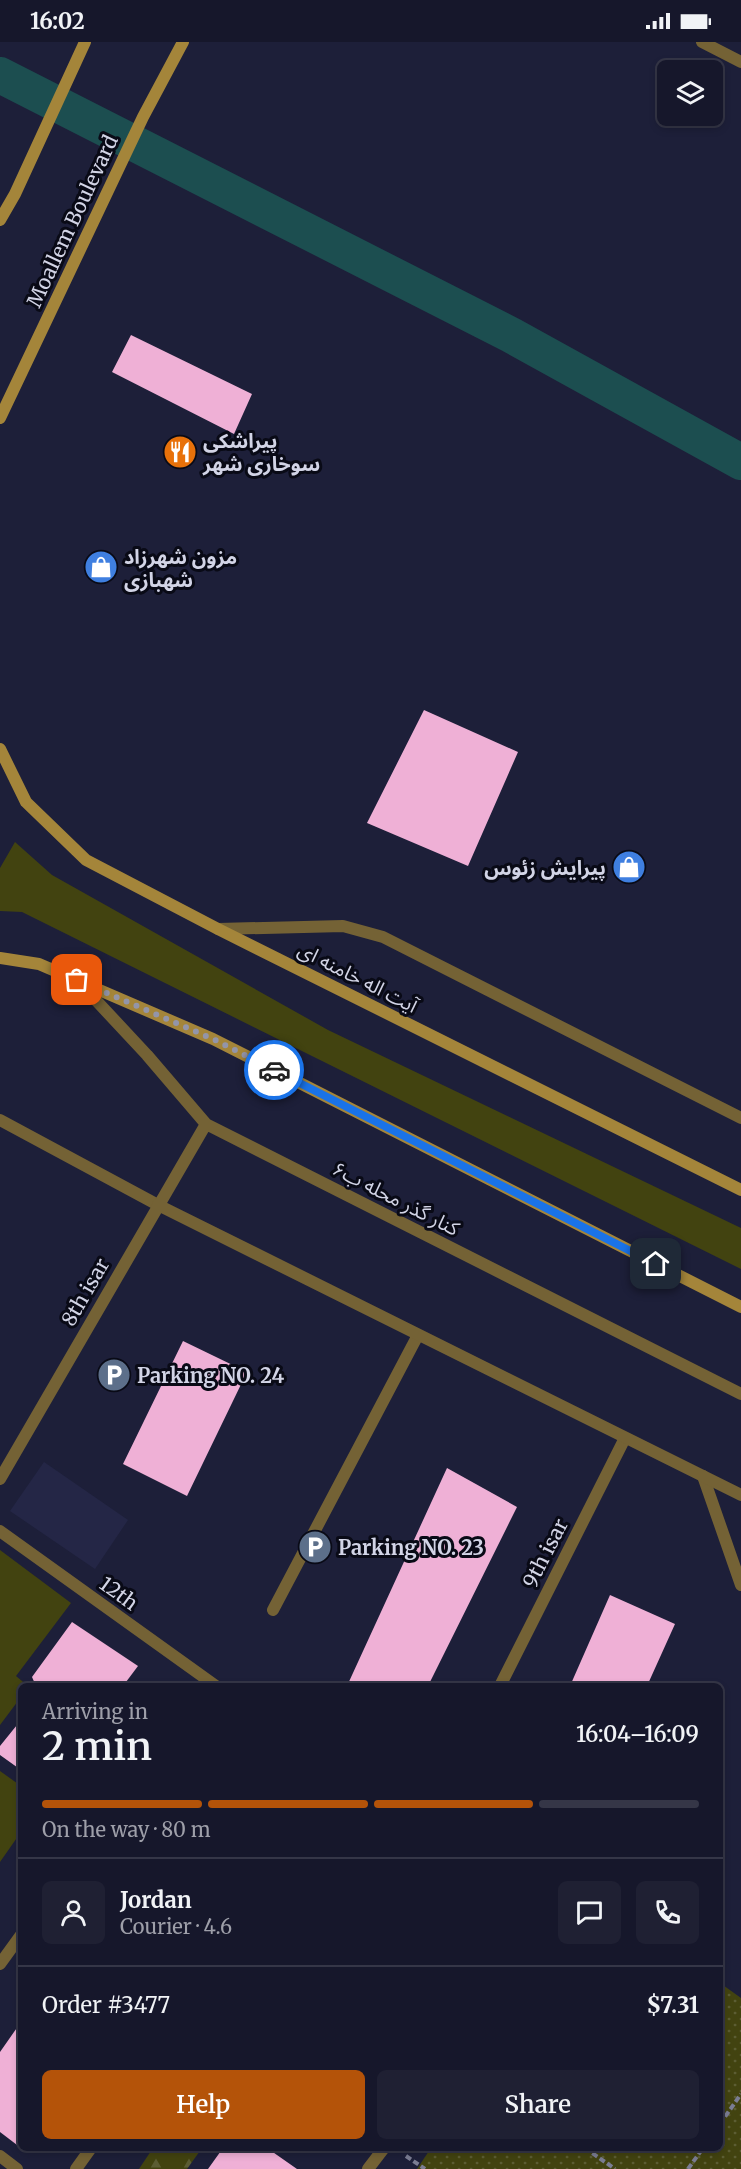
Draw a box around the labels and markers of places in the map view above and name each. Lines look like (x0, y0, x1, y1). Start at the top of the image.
place label: پیراشکی سوخاری شهر (202, 428, 320, 476)
restaurant icon: پیراشکی سوخاری شهر (162, 434, 198, 470)
place label: مزون شهرزاد شهبازی (124, 544, 237, 592)
shop icon: مزون شهرزاد شهبازی (83, 549, 119, 585)
shop icon: پیرایش زئوس (611, 849, 647, 885)
place label: پیرایش زئوس (484, 855, 606, 881)
pin (51, 954, 102, 1005)
pin (630, 1238, 681, 1289)
parking icon: Parking NO. 24 (96, 1357, 132, 1393)
place label: Parking NO. 24 (137, 1363, 285, 1388)
parking icon: Parking NO. 23 (297, 1529, 333, 1565)
place label: Parking NO. 23 (338, 1535, 484, 1560)

